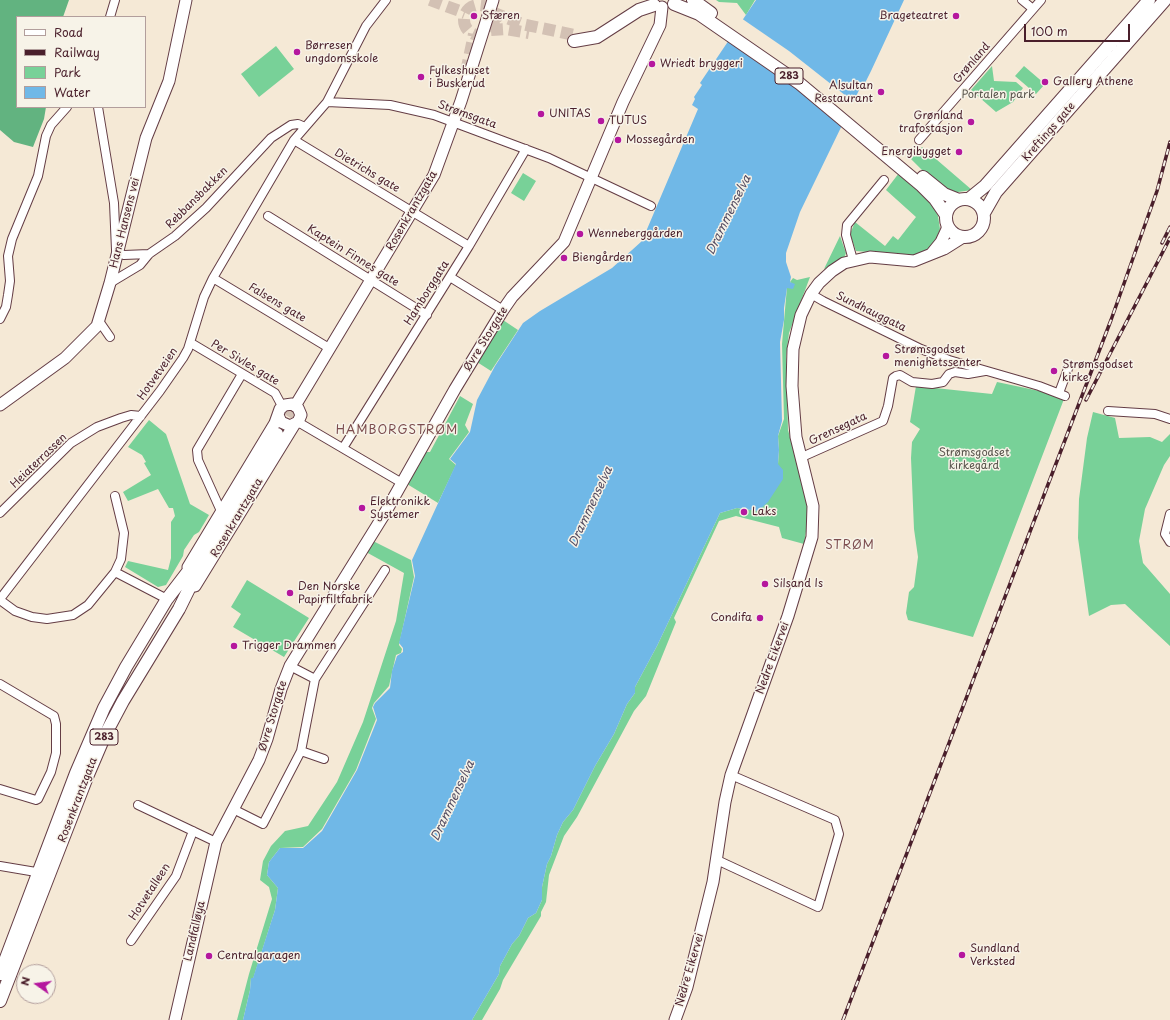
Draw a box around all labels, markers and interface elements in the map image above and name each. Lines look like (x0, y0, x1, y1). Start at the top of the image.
place label: Sfæren (482, 9, 520, 23)
place label: Brageteatret (879, 9, 948, 23)
marker: Sfæren (469, 11, 479, 21)
marker: Brageteatret (951, 11, 961, 21)
legend (16, 16, 146, 108)
scale bar (1026, 16, 1132, 42)
text: 100 m (1031, 22, 1068, 40)
text: Road (54, 23, 83, 41)
place label: Børresen ungdomsskole (305, 39, 378, 65)
street label: Grønland (951, 40, 993, 86)
text: Railway (54, 43, 100, 61)
marker: Børresen ungdomsskole (292, 47, 302, 57)
place label: Wriedt bryggeri (660, 57, 743, 71)
marker: Wriedt bryggeri (647, 59, 657, 69)
text: Park (54, 63, 81, 81)
place label: Fylkeshuset i Buskerud (429, 64, 490, 90)
road number: 283 (775, 68, 803, 84)
marker: Fylkeshuset i Buskerud (416, 72, 426, 82)
place label: Gallery Athene (1053, 75, 1134, 89)
marker: Gallery Athene (1040, 77, 1050, 87)
place label: Alsultan Restaurant (814, 79, 873, 105)
text: Water (54, 83, 90, 101)
marker: Alsultan Restaurant (876, 87, 886, 97)
park label: Portalen park (961, 88, 1035, 102)
street label: Strømsgata (436, 98, 498, 132)
street label: Kreftings gate (1020, 100, 1078, 164)
place label: UNITAS (549, 107, 591, 121)
marker: UNITAS (536, 109, 546, 119)
place label: Grønland trafostasjon (899, 109, 963, 135)
place label: TUTUS (609, 114, 647, 128)
marker: TUTUS (596, 116, 606, 126)
marker: Grønland trafostasjon (966, 117, 976, 127)
place label: Mossegården (626, 133, 695, 147)
marker: Mossegården (613, 135, 623, 145)
place label: Energibygget (881, 145, 951, 159)
street label: Dietrichs gate (332, 146, 402, 196)
marker: Energibygget (954, 147, 964, 157)
street label: Rebbansbakken (163, 164, 231, 232)
street label: Rosenkrantzgata (384, 169, 440, 253)
water label: Drammenselva (704, 173, 754, 257)
street label: Hans Hansens vei (107, 176, 143, 270)
street label: Kaptein Finnes gate (305, 222, 401, 290)
place label: Wenneberggården (588, 227, 683, 241)
marker: Wenneberggården (575, 229, 585, 239)
place label: Biengården (572, 251, 632, 265)
marker: Biengården (559, 253, 569, 263)
street label: Hamborggata (402, 258, 452, 328)
street label: Falsens gate (246, 281, 308, 325)
street label: Sundhauggata (834, 289, 908, 335)
street label: Øvre Storgate (461, 304, 511, 374)
street label: Per Sivles gate (208, 337, 282, 389)
place label: Strømsgodset menighetssenter (894, 343, 981, 369)
street label: Hotvetveien (135, 345, 181, 403)
marker: Strømsgodset menighetssenter (881, 351, 891, 361)
place label: Strømsgodset kirke (1062, 358, 1133, 384)
marker: Strømsgodset kirke (1049, 366, 1059, 376)
street label: Grensegata (807, 410, 869, 448)
district label: HAMBORGSTRØM (336, 424, 458, 438)
street label: Heiaterrassen (8, 431, 70, 491)
park label: Strømsgodset kirkegård (938, 446, 1010, 472)
water label: Drammenselva (566, 465, 616, 549)
street label: Rosenkrantzgata (208, 476, 266, 560)
place label: Elektronikk Systemer (370, 495, 430, 521)
marker: Elektronikk Systemer (357, 503, 367, 513)
place label: Laks (752, 505, 776, 519)
marker: Laks (739, 507, 749, 517)
district label: STRØM (825, 539, 875, 553)
place label: Silsand Is (773, 577, 823, 591)
marker: Silsand Is (760, 579, 770, 589)
place label: Den Norske Papirfiltfabrik (298, 580, 373, 606)
marker: Den Norske Papirfiltfabrik (285, 588, 295, 598)
place label: Condifa (710, 611, 752, 625)
marker: Condifa (755, 613, 765, 623)
street label: Nedre Eikervei (754, 620, 792, 696)
place label: Trigger Drammen (242, 639, 336, 653)
marker: Trigger Drammen (229, 641, 239, 651)
street label: Øvre Storgate (256, 679, 290, 753)
road number: 283 (90, 729, 118, 745)
street label: Rosenkrantzgata (56, 756, 100, 844)
water label: Drammenselva (428, 759, 478, 843)
street label: Hotvetalleen (127, 861, 173, 923)
street label: Landfalløya (182, 900, 208, 962)
street label: Nedre Eikervei (673, 932, 707, 1008)
place label: Sundland Verksted (970, 942, 1020, 968)
place label: Centralgaragen (217, 949, 300, 963)
marker: Sundland Verksted (957, 950, 967, 960)
marker: Centralgaragen (204, 951, 214, 961)
north arrow (16, 964, 56, 1004)
text: N (16, 975, 34, 988)

